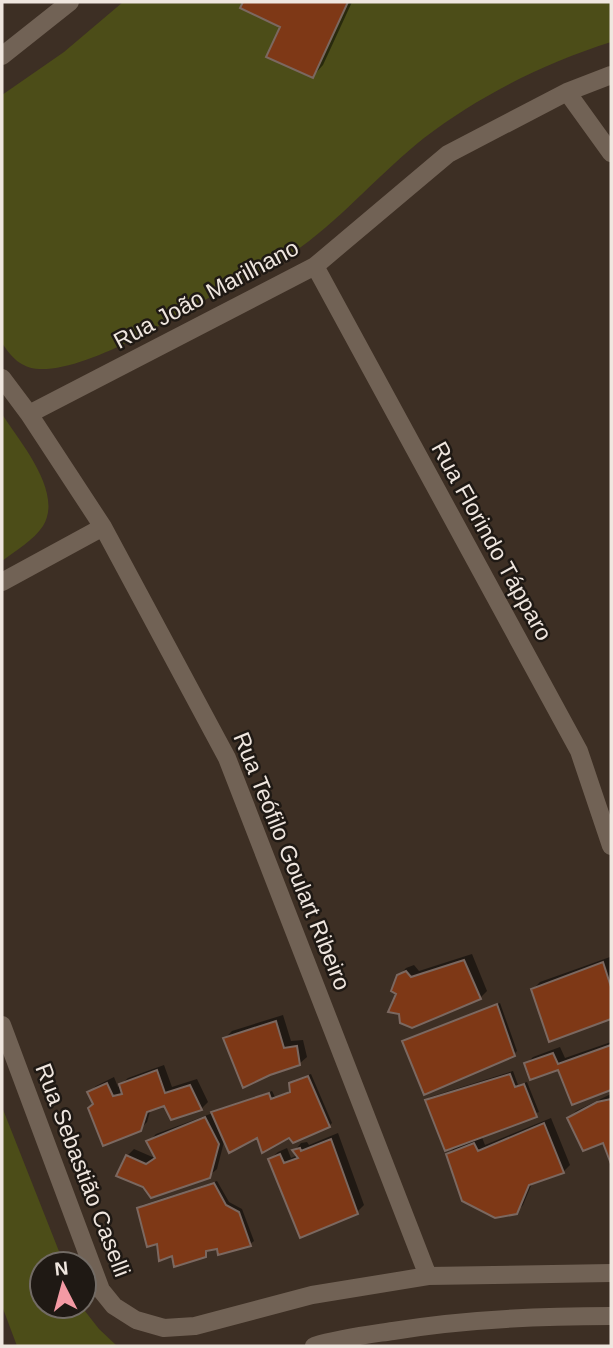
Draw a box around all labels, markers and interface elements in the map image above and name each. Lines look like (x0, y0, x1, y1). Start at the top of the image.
street label: Rua João Marilhano (109, 234, 303, 354)
street label: Rua Florindo Tápparo (426, 437, 558, 645)
street label: Rua Teófilo Goulart Ribeiro (228, 728, 356, 994)
street label: Rua Sebastião Caselli (30, 1060, 136, 1280)
north arrow (28, 1250, 98, 1320)
text: N (53, 1257, 69, 1280)

